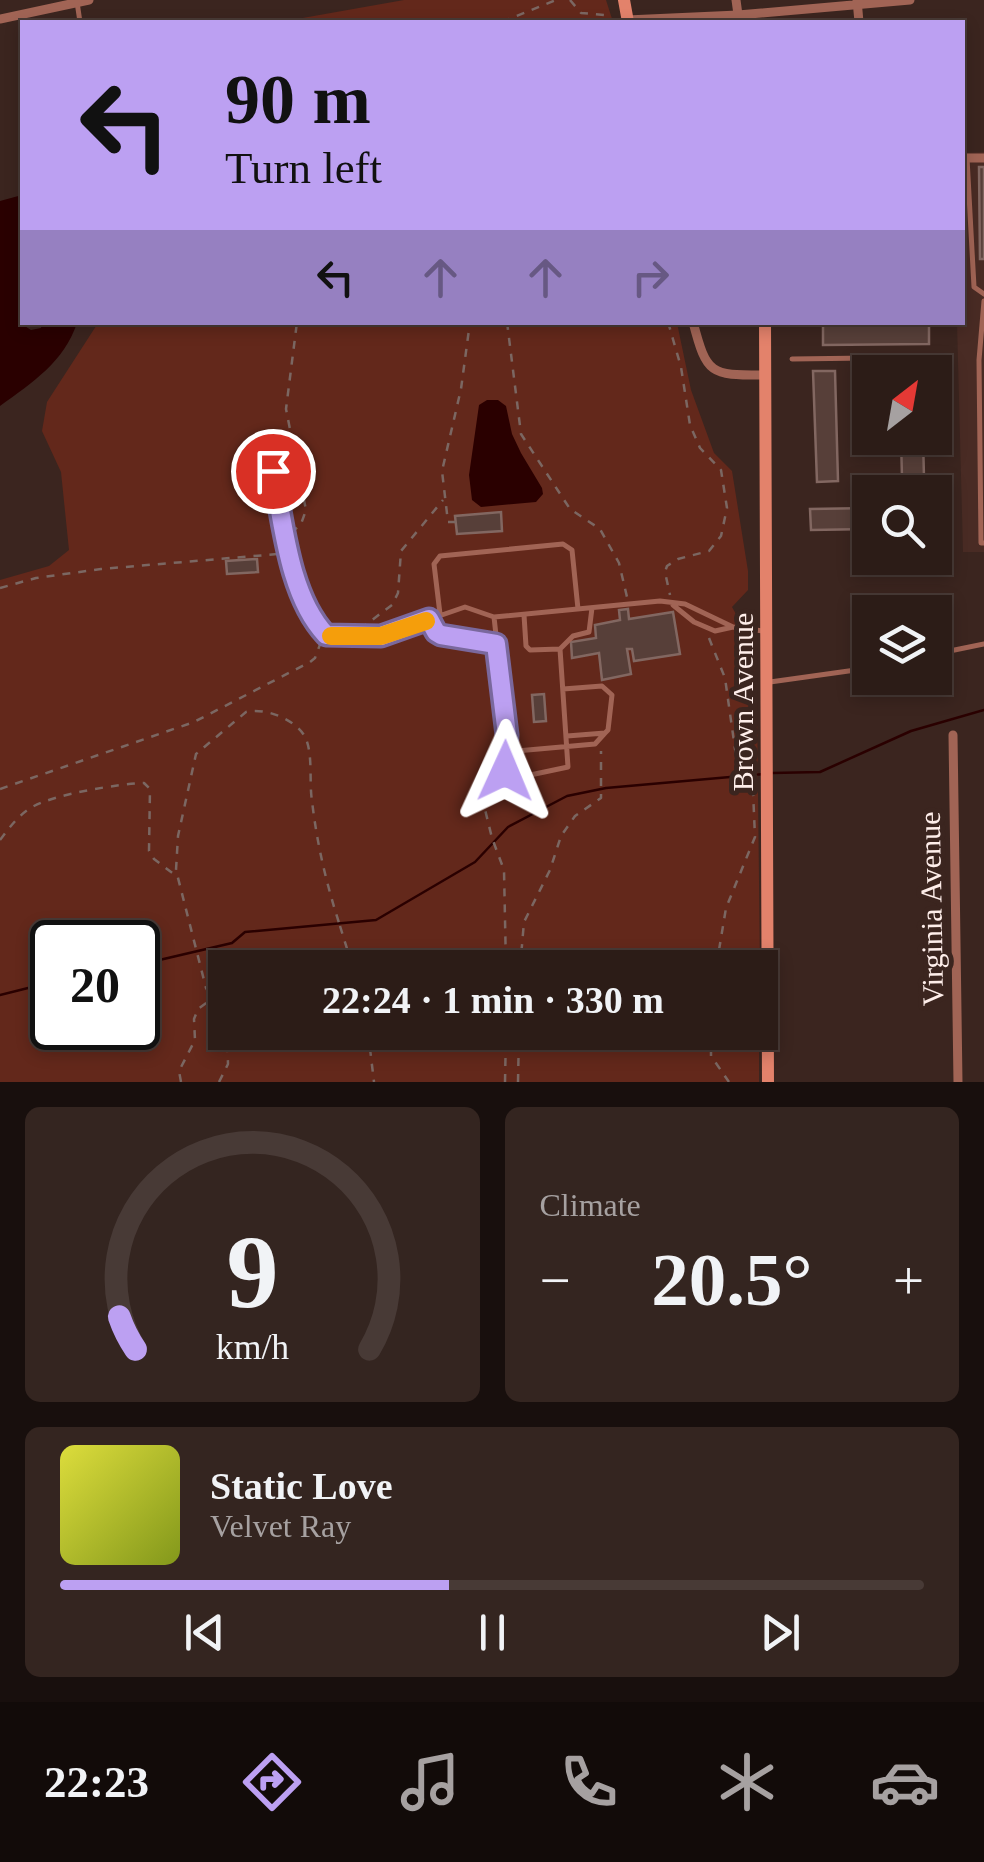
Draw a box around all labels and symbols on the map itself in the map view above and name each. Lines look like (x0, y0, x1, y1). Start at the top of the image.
north arrow (852, 355, 952, 455)
pin (231, 429, 316, 514)
street label: Brown Avenue (726, 613, 759, 791)
position arrow (453, 719, 557, 823)
street label: Virginia Avenue (913, 811, 949, 1007)
speed limit sign: 20 (30, 920, 160, 1050)

